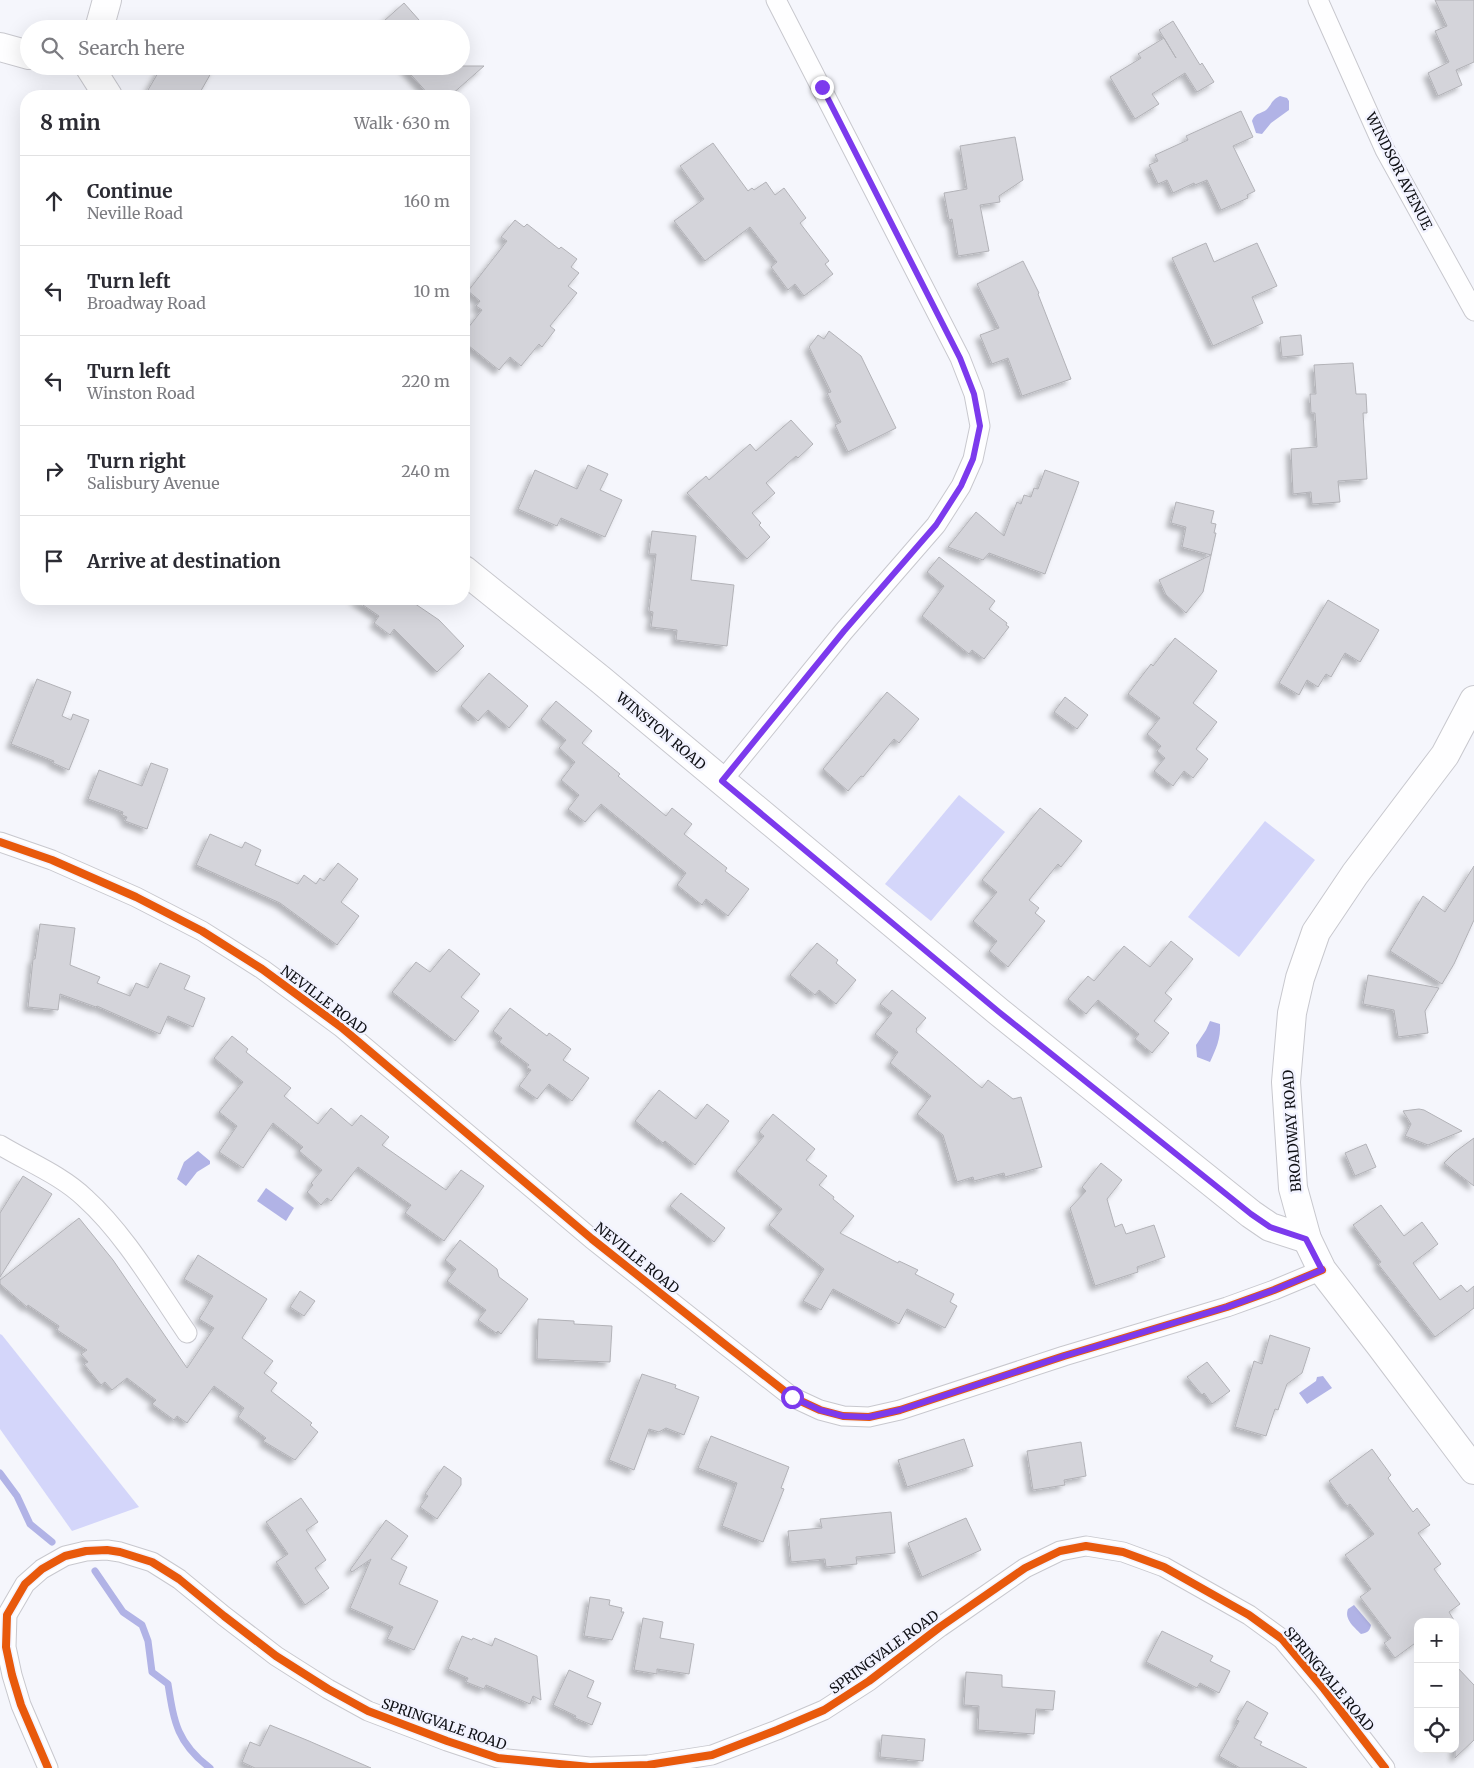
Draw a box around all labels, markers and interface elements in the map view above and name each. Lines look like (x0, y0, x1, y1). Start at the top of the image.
search box (20, 20, 470, 75)
icon: search (38, 34, 66, 62)
text: Search here (78, 36, 185, 60)
route end (811, 76, 834, 99)
street label: WINDSOR AVENUE (1361, 108, 1436, 233)
text: 8 min (40, 109, 101, 136)
text: Walk · 630 m (354, 113, 450, 133)
text: Continue (87, 179, 173, 203)
icon: ahead (40, 187, 68, 215)
text: 160 m (404, 191, 450, 211)
text: Neville Road (87, 203, 183, 223)
text: Turn left (87, 269, 171, 293)
icon: left (40, 277, 68, 305)
text: 10 m (413, 281, 450, 301)
text: Broadway Road (87, 293, 206, 313)
text: Turn left (87, 359, 171, 383)
icon: left (40, 367, 68, 395)
text: 220 m (402, 371, 450, 391)
text: Winston Road (87, 383, 195, 403)
text: Turn right (87, 449, 186, 473)
icon: right (40, 457, 68, 485)
text: 240 m (401, 461, 450, 481)
text: Salisbury Avenue (87, 473, 220, 493)
icon: arrive (40, 547, 68, 575)
text: Arrive at destination (87, 549, 281, 573)
street label: WINSTON ROAD (612, 688, 710, 774)
street label: NEVILLE ROAD (277, 962, 371, 1039)
street label: BROADWAY ROAD (1279, 1069, 1305, 1193)
street label: NEVILLE ROAD (591, 1218, 683, 1298)
route start (781, 1386, 804, 1409)
street label: SPRINGVALE ROAD (826, 1606, 943, 1698)
map controls (1414, 1618, 1459, 1753)
button: + (1414, 1618, 1459, 1663)
street label: SPRINGVALE ROAD (1280, 1623, 1378, 1735)
button: − (1414, 1663, 1459, 1708)
street label: SPRINGVALE ROAD (379, 1694, 509, 1754)
button: locate (1414, 1708, 1459, 1753)

